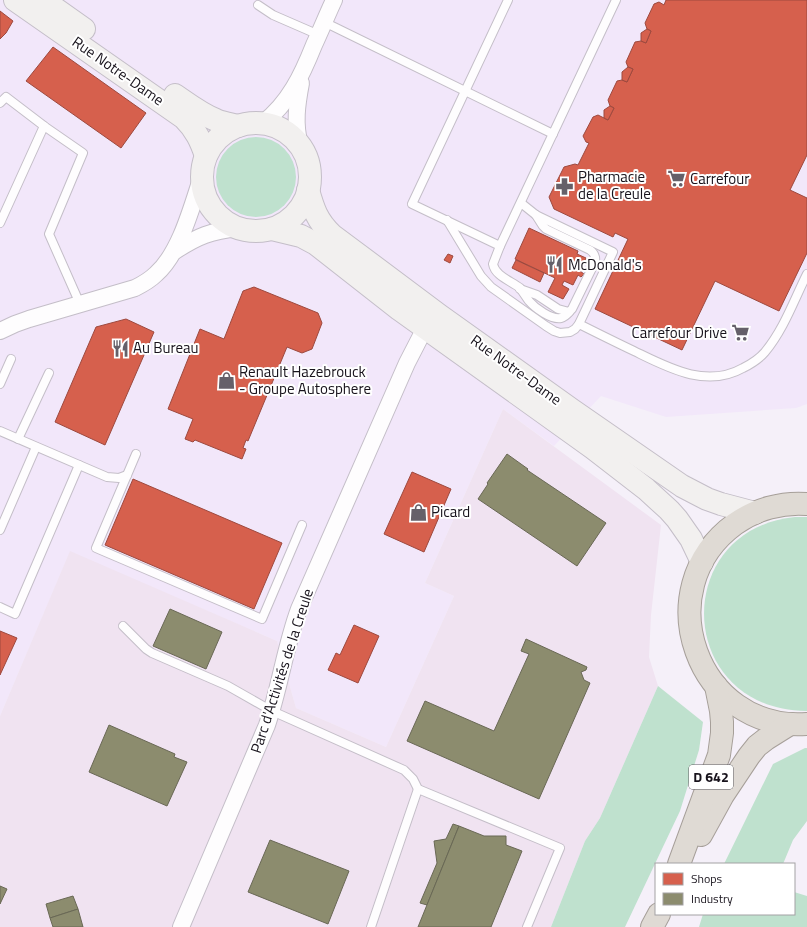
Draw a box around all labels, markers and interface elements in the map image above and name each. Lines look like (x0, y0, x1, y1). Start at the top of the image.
street label: Rue Notre-Dame (68, 30, 169, 111)
place label: Pharmacie de la Creule (578, 165, 651, 205)
place label: Carrefour (690, 167, 749, 190)
supermarket icon: Carrefour (667, 169, 687, 189)
pharmacy icon: Pharmacie de la Creule (555, 176, 575, 196)
place label: McDonald's (568, 253, 642, 276)
restaurant icon: McDonald's (545, 255, 565, 275)
place label: Carrefour Drive (632, 321, 727, 344)
supermarket icon: Carrefour Drive (730, 323, 750, 343)
street label: Rue Notre-Dame (466, 329, 567, 411)
place label: Au Bureau (133, 336, 199, 359)
restaurant icon: Au Bureau (110, 338, 130, 358)
place label: Renault Hazebrouck - Groupe Autosphere (239, 360, 371, 400)
shop icon: Renault Hazebrouck - Groupe Autosphere (216, 371, 236, 391)
place label: Picard (431, 500, 470, 523)
shop icon: Picard (408, 502, 428, 522)
street label: Parc d'Activités de la Creule (244, 586, 319, 756)
road number: D 642 (689, 765, 733, 789)
legend (655, 863, 795, 915)
text: Shops (691, 869, 723, 888)
text: Industry (691, 889, 733, 908)

